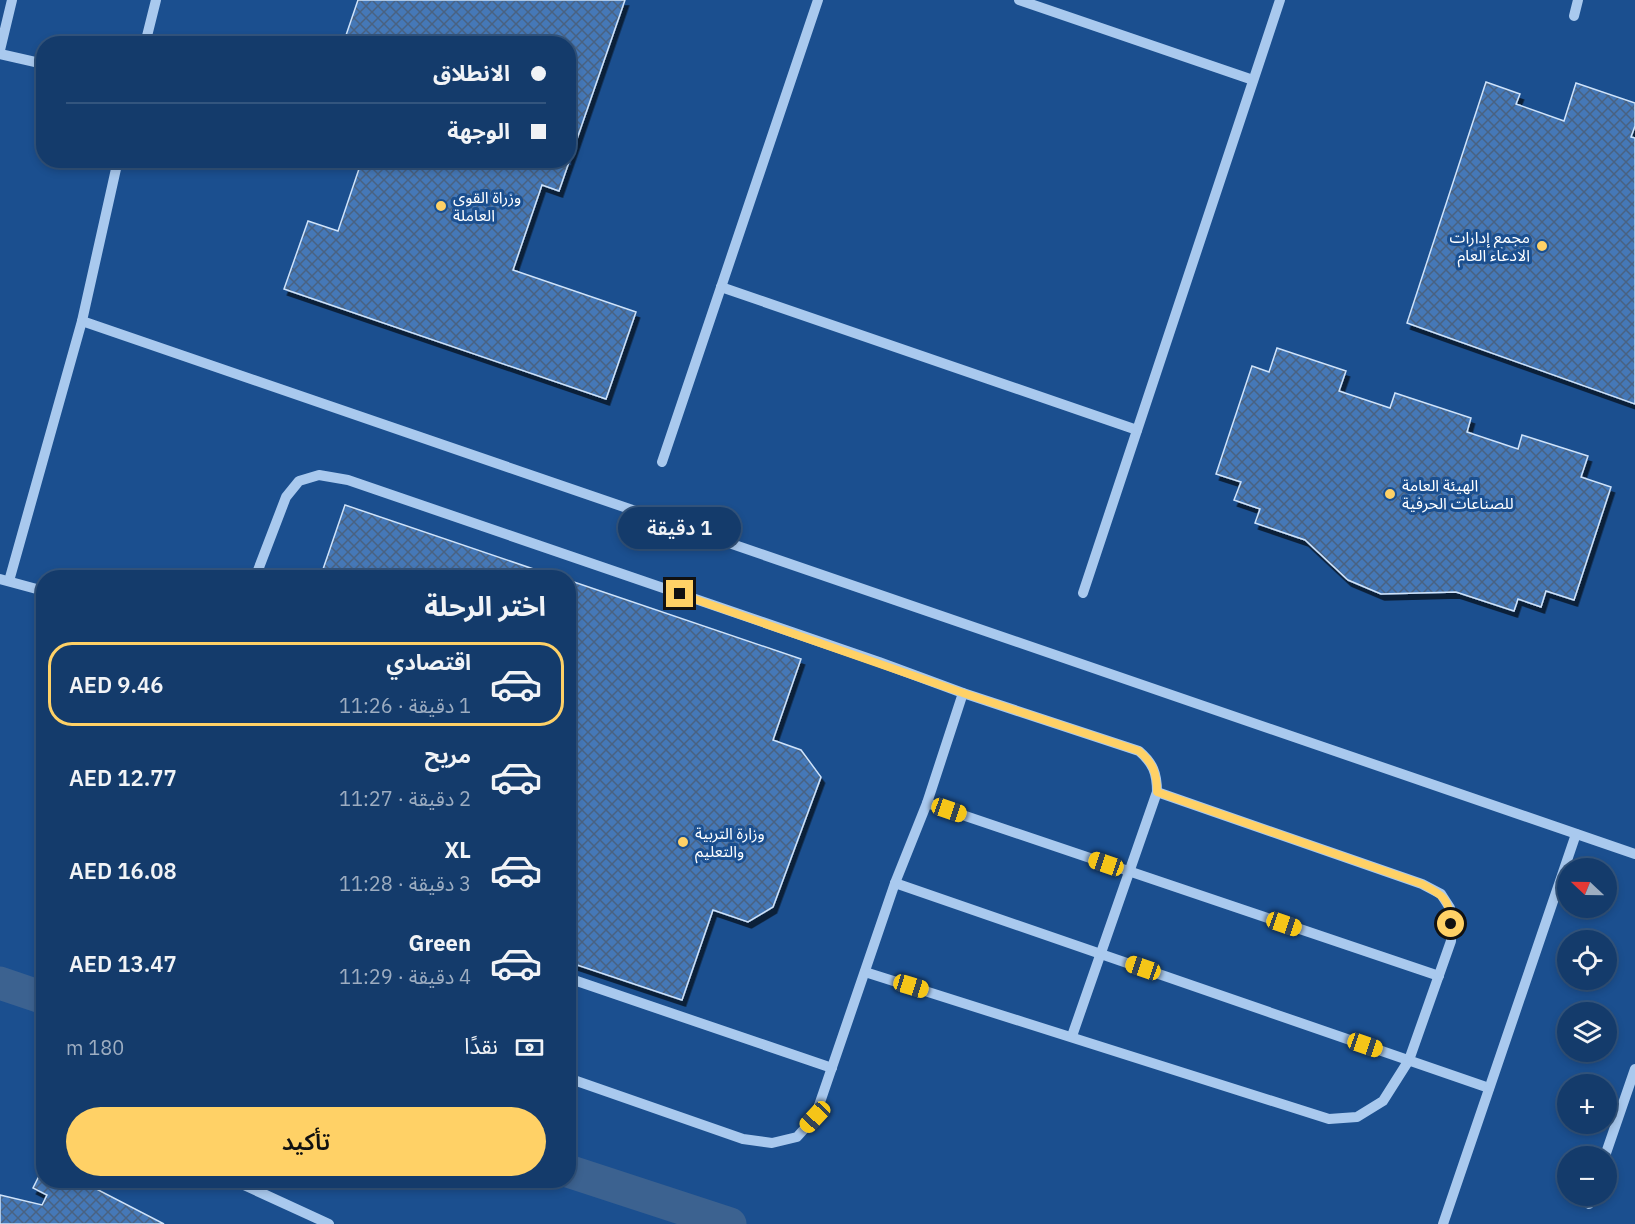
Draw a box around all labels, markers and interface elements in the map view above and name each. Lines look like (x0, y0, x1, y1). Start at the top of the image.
text: الانطلاق (433, 58, 510, 87)
text: الوجهة (447, 116, 510, 145)
place label: وزراة القوى العاملة (453, 187, 521, 225)
marker: وزراة القوى العاملة (434, 199, 448, 213)
place label: مجمع إدارات الادعاء العام (1450, 227, 1530, 268)
marker: مجمع إدارات الادعاء العام (1535, 239, 1549, 253)
place label: الهيئة العامة للصناعات الحرفية (1402, 475, 1514, 513)
marker: الهيئة العامة للصناعات الحرفية (1383, 487, 1397, 501)
callout: 1 دقيقة (618, 507, 742, 549)
text: 1 دقيقة (647, 514, 712, 541)
route end (666, 580, 693, 607)
text: اختر الرحلة (424, 588, 546, 623)
text: اقتصادي (386, 647, 471, 676)
icon: car (489, 657, 543, 711)
text: AED 9.46 (69, 670, 164, 699)
text: 1 دقيقة · 11:26 (339, 692, 471, 719)
text: مريح (425, 740, 471, 769)
icon: car (489, 750, 543, 804)
text: AED 12.77 (69, 763, 177, 792)
text: 2 دقيقة · 11:27 (339, 785, 471, 812)
car (929, 796, 969, 824)
place label: وزارة التربية والتعليم (695, 823, 765, 864)
text: XL (445, 835, 471, 864)
marker: وزارة التربية والتعليم (676, 835, 690, 849)
icon: car (489, 843, 543, 897)
car (1086, 850, 1126, 878)
text: AED 16.08 (69, 856, 177, 885)
north arrow (1557, 858, 1617, 918)
map controls (1557, 858, 1617, 1206)
text: 3 دقيقة · 11:28 (339, 870, 471, 897)
car (1264, 910, 1304, 938)
route start (1437, 910, 1464, 937)
text: Green (409, 928, 471, 957)
button: locate (1557, 930, 1617, 990)
icon: car (489, 936, 543, 990)
text: AED 13.47 (69, 949, 177, 978)
car (1123, 954, 1163, 982)
text: 4 دقيقة · 11:29 (339, 963, 471, 990)
car (891, 972, 931, 1000)
button: layers (1557, 1002, 1617, 1062)
text: نقدًا (464, 1031, 498, 1060)
icon: cash (513, 1031, 546, 1064)
car (1345, 1031, 1385, 1059)
text: 180 m (66, 1034, 124, 1061)
button: + (1557, 1074, 1617, 1134)
car (796, 1098, 834, 1136)
button: تأكيد (66, 1107, 546, 1176)
button: − (1557, 1146, 1617, 1206)

